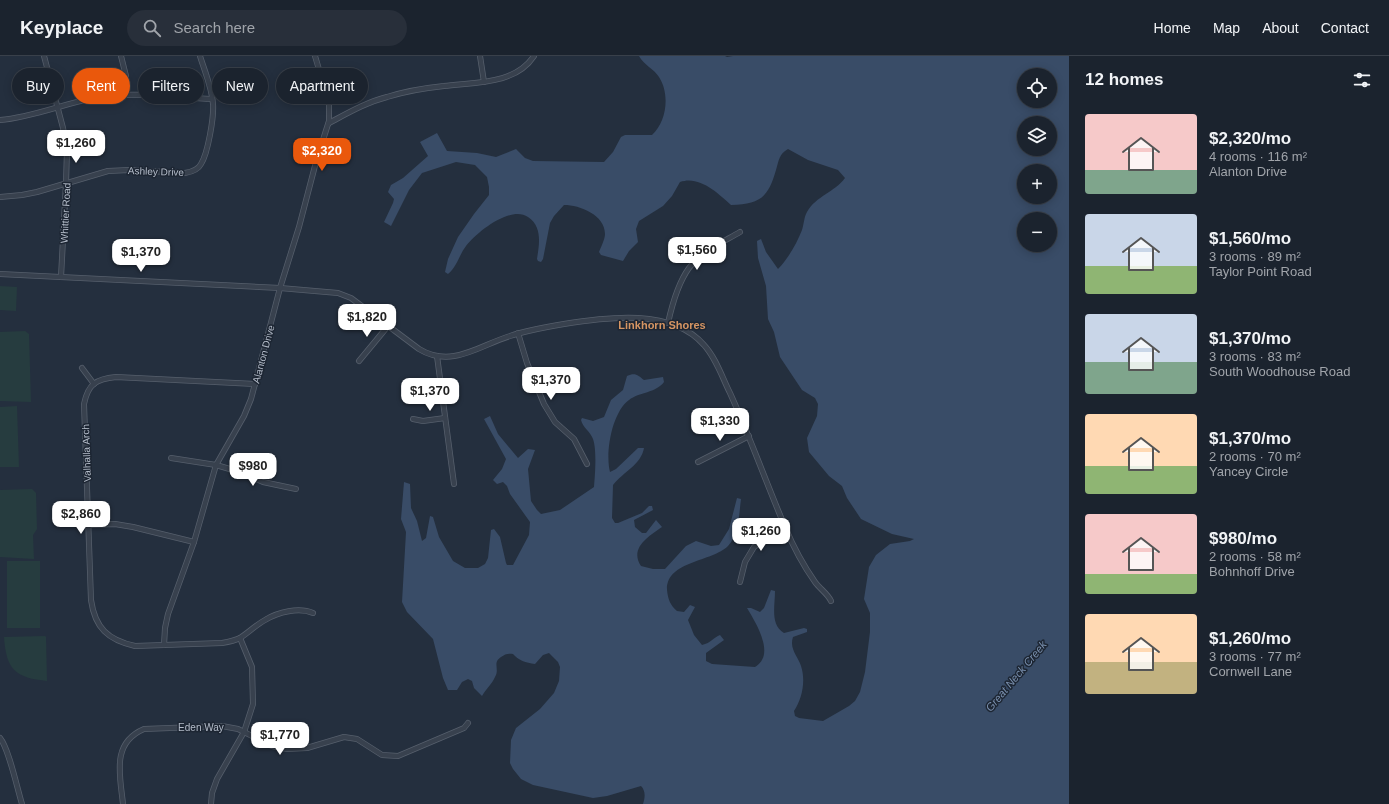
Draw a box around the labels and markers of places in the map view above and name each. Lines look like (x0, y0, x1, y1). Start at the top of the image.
pin: $1,260 (43, 130, 109, 164)
pin: $2,320 (289, 138, 355, 172)
pin: $1,560 (664, 237, 730, 271)
pin: $1,370 (108, 239, 174, 273)
pin: $1,820 (334, 304, 400, 338)
pin: $1,370 (518, 367, 584, 401)
pin: $1,370 (397, 378, 463, 412)
pin: $1,330 (687, 408, 753, 442)
pin: $980 (229, 453, 277, 487)
pin: $2,860 (48, 501, 114, 535)
pin: $1,260 (728, 518, 794, 552)
pin: $1,770 (247, 722, 313, 756)

